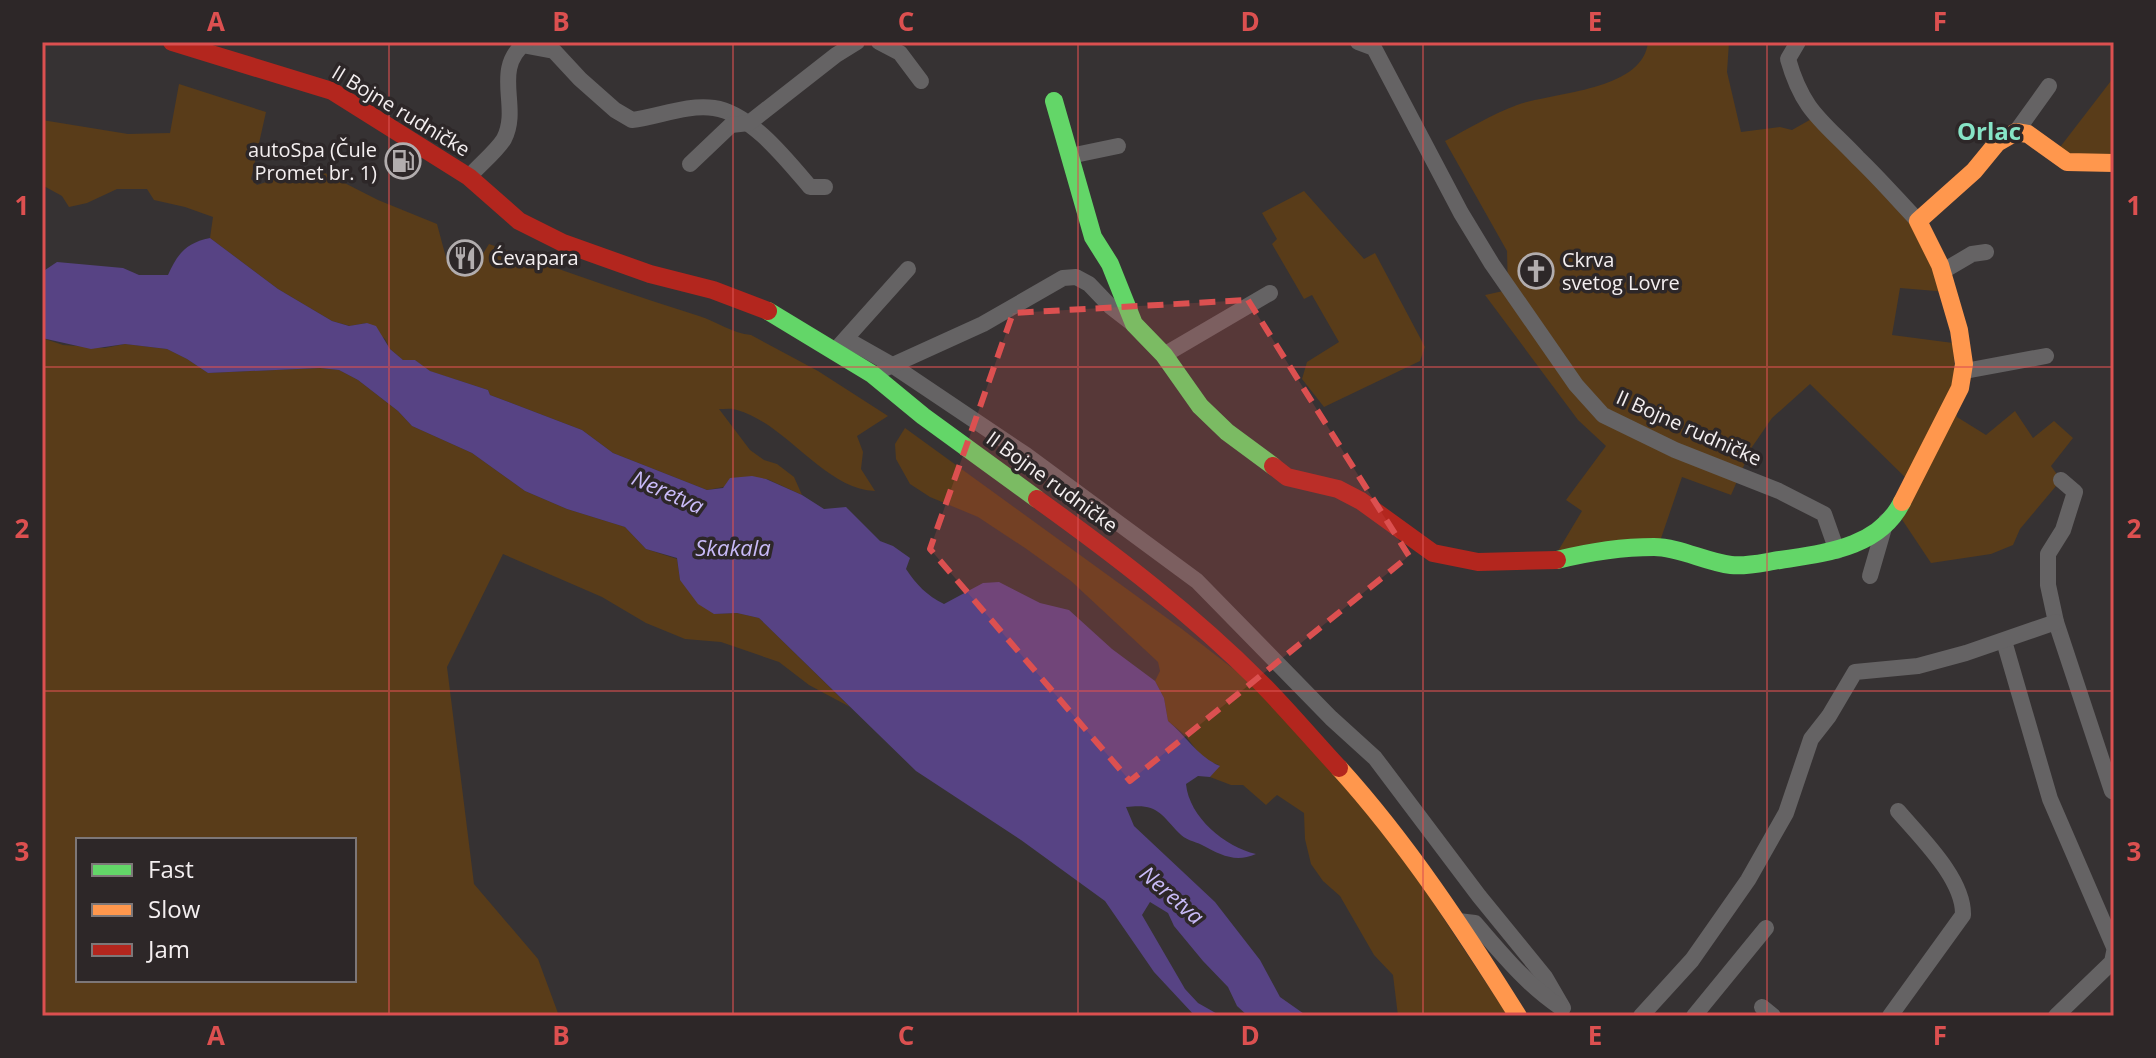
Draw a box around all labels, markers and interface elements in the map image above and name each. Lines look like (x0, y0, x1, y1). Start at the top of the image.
text: A (207, 3, 225, 39)
text: B (552, 3, 570, 39)
text: C (898, 3, 914, 39)
text: D (1240, 3, 1260, 39)
text: E (1588, 3, 1602, 39)
text: F (1933, 3, 1947, 39)
street label: II Bojne rudničke (327, 59, 475, 162)
district label: Orlac (1957, 114, 2021, 147)
place label: autoSpa (Čule Promet br. 1) (248, 136, 377, 186)
fuel station icon: autoSpa (Čule Promet br. 1) (384, 142, 422, 180)
text: 1 (15, 187, 29, 223)
text: 1 (2127, 187, 2141, 223)
restaurant icon: Ćevapara (446, 239, 484, 277)
place label: Ćevapara (491, 244, 579, 271)
place label: Ckrva svetog Lovre (1562, 246, 1680, 296)
church icon: Ckrva svetog Lovre (1517, 252, 1555, 290)
street label: II Bojne rudničke (1612, 383, 1766, 472)
street label: II Bojne rudničke (981, 425, 1123, 538)
water label: Neretva (628, 462, 709, 520)
text: 2 (15, 510, 30, 546)
text: 2 (2127, 510, 2142, 546)
water label: Skakala (695, 532, 771, 562)
text: 3 (15, 833, 29, 869)
text: 3 (2127, 833, 2141, 869)
legend (76, 838, 356, 982)
text: Fast (148, 852, 194, 885)
water label: Neretva (1134, 858, 1211, 930)
text: Slow (148, 892, 201, 925)
text: Jam (146, 932, 190, 965)
text: A (207, 1017, 225, 1053)
text: B (552, 1017, 570, 1053)
text: C (898, 1017, 914, 1053)
text: D (1240, 1017, 1260, 1053)
text: E (1588, 1017, 1602, 1053)
text: F (1933, 1017, 1947, 1053)

